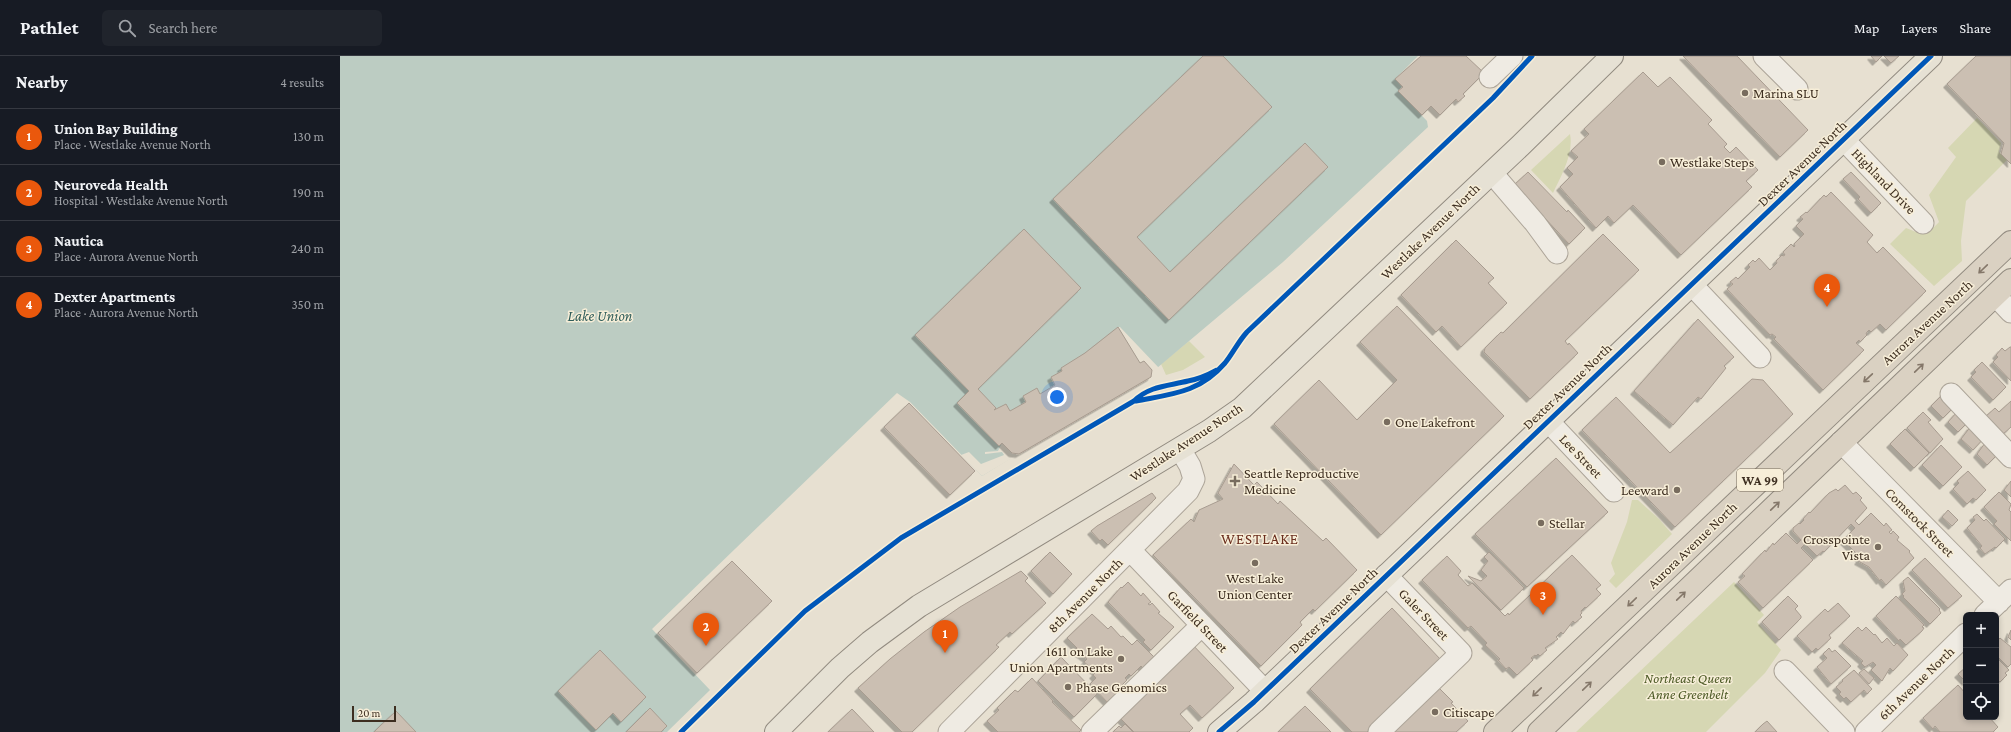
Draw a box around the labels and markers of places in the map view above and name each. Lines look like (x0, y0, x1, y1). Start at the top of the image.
place label: Marina SLU (1753, 85, 1819, 101)
marker: Marina SLU (1740, 88, 1750, 98)
place label: Westlake Steps (1670, 154, 1754, 170)
marker: Westlake Steps (1657, 157, 1667, 167)
pin: 4 (1814, 274, 1840, 307)
place label: One Lakefront (1395, 414, 1475, 430)
marker: One Lakefront (1382, 417, 1392, 427)
place label: Seattle Reproductive Medicine (1244, 465, 1359, 497)
marker: Seattle Reproductive Medicine (1229, 475, 1241, 487)
place label: Leeward (1621, 482, 1670, 498)
marker: Leeward (1672, 485, 1682, 495)
place label: Stellar (1549, 515, 1585, 531)
marker: Stellar (1536, 518, 1546, 528)
place label: Crosspointe Vista (1803, 531, 1871, 563)
marker: Crosspointe Vista (1873, 542, 1883, 552)
marker: West Lake Union Center (1250, 558, 1260, 568)
place label: West Lake Union Center (1218, 570, 1292, 602)
pin: 3 (1530, 582, 1556, 615)
pin: 2 (693, 613, 719, 646)
pin: 1 (932, 620, 958, 653)
place label: 1611 on Lake Union Apartments (1009, 643, 1113, 675)
marker: 1611 on Lake Union Apartments (1116, 654, 1126, 664)
place label: Phase Genomics (1076, 679, 1167, 695)
marker: Phase Genomics (1063, 682, 1073, 692)
place label: Citiscape (1443, 704, 1495, 720)
marker: Citiscape (1430, 707, 1440, 717)

